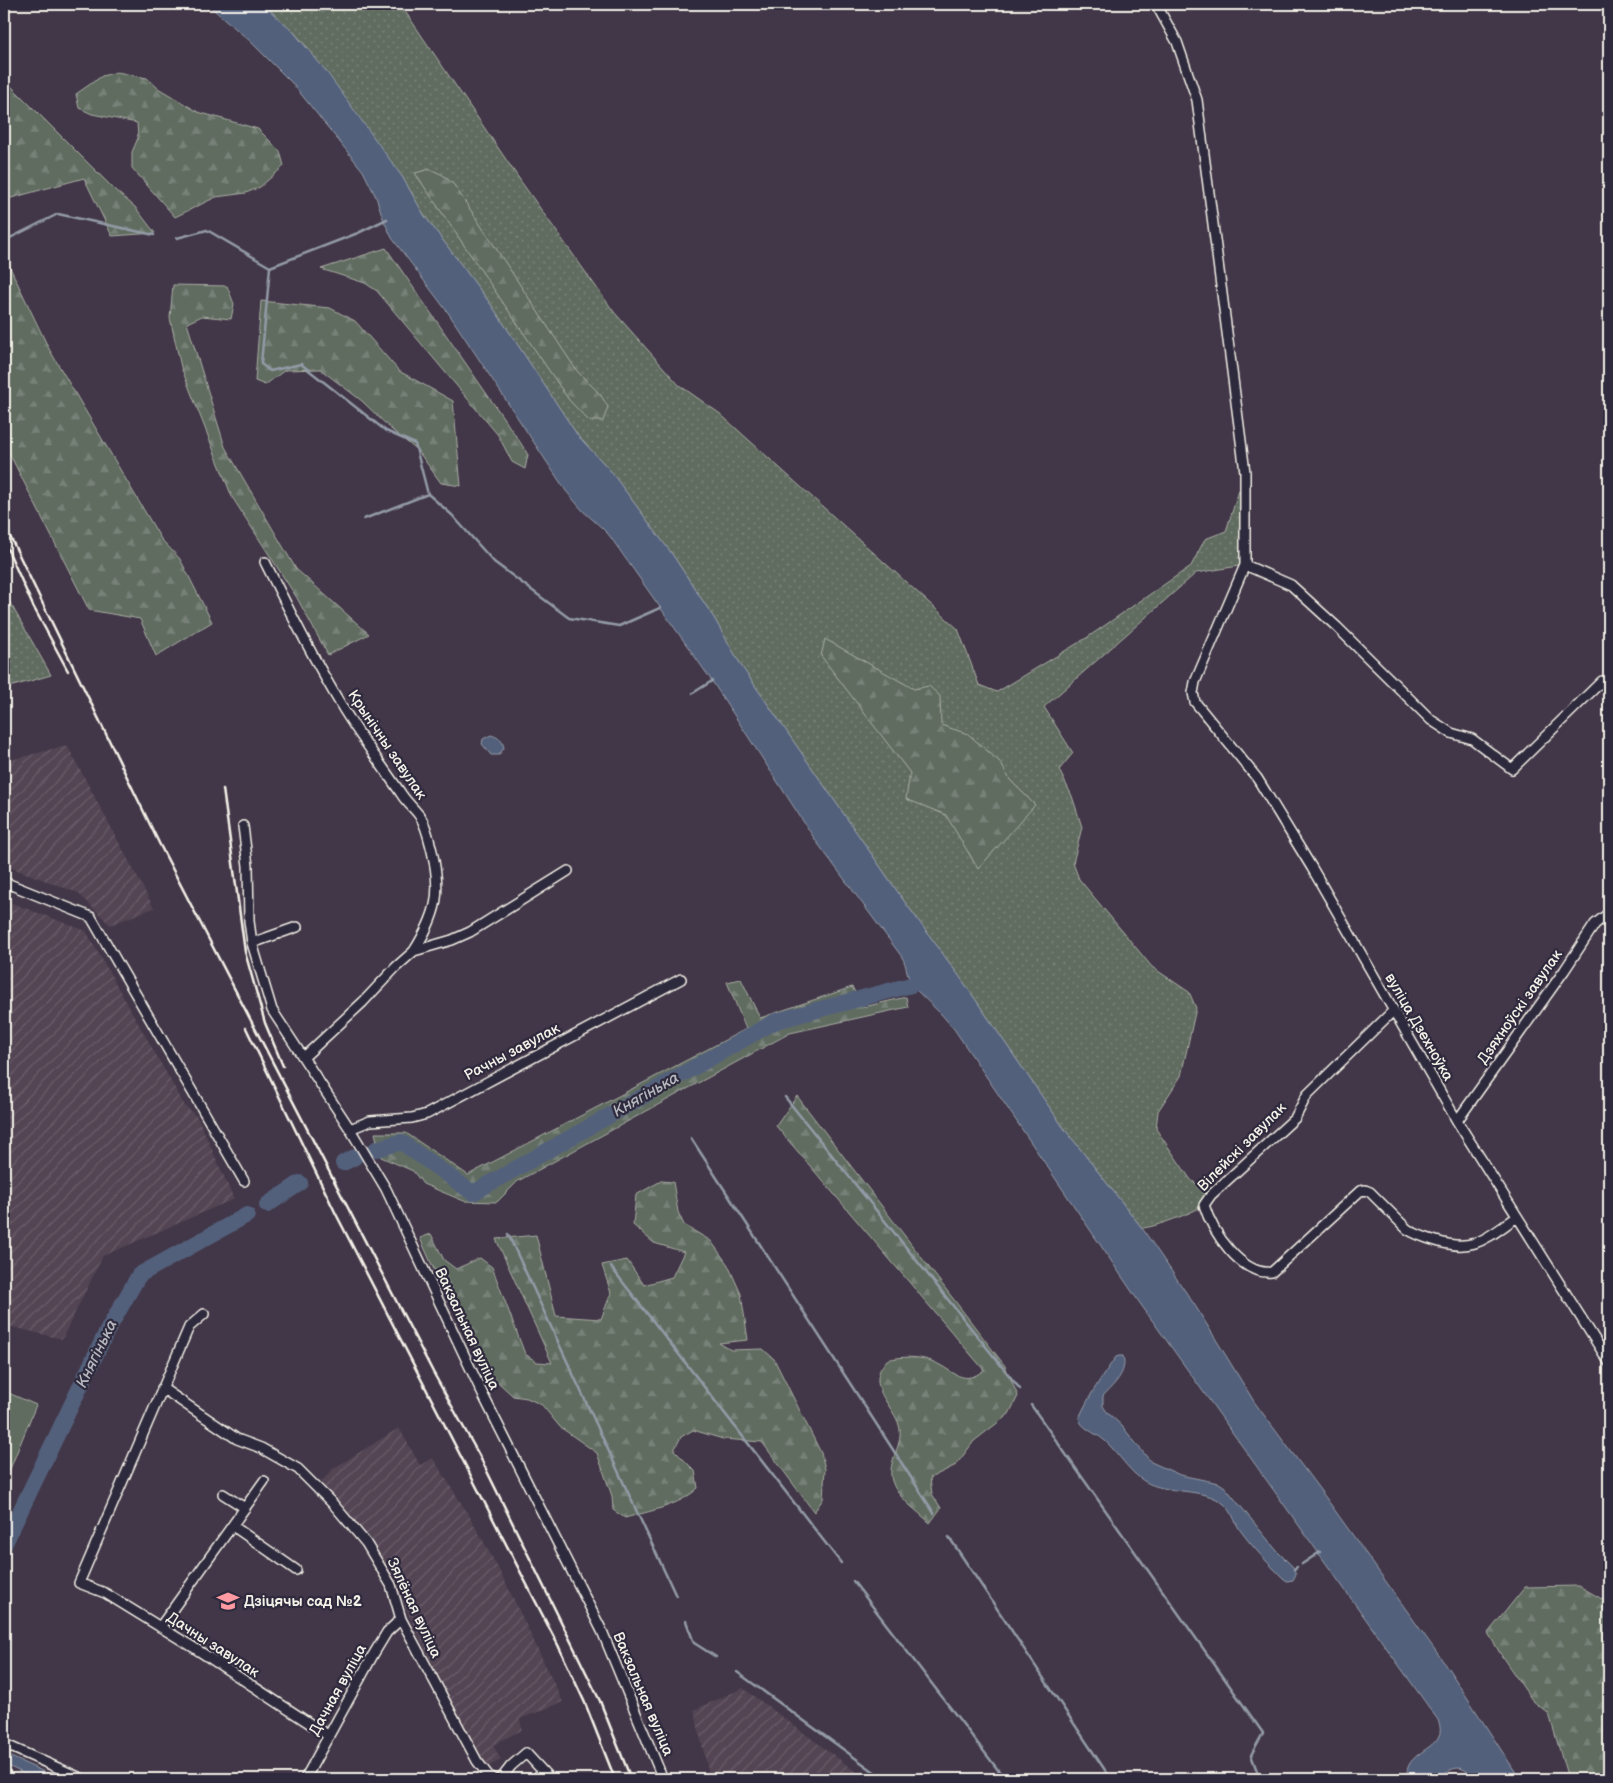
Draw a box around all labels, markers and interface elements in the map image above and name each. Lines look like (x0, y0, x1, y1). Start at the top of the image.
street label: Крынічны завулак (343, 686, 431, 804)
street label: Дзяхноўскі завулак (1473, 946, 1567, 1068)
street label: вуліца Дзехноўка (1380, 970, 1458, 1084)
street label: Рачны завулак (461, 1019, 563, 1085)
water label: Княгінька (609, 1068, 683, 1122)
street label: Вілейскі завулак (1194, 1099, 1290, 1195)
street label: Вакзальная вуліца (430, 1265, 504, 1393)
water label: Княгінька (72, 1317, 122, 1391)
street label: Зялёная вуліца (383, 1555, 446, 1661)
school or university icon: Дзіцячы сад №2 (215, 1588, 241, 1614)
place label: Дзіцячы сад №2 (244, 1592, 362, 1611)
street label: Дачны завулак (163, 1608, 263, 1682)
street label: Вакзальная вуліца (608, 1629, 678, 1759)
street label: Дачная вуліца (305, 1641, 371, 1739)

